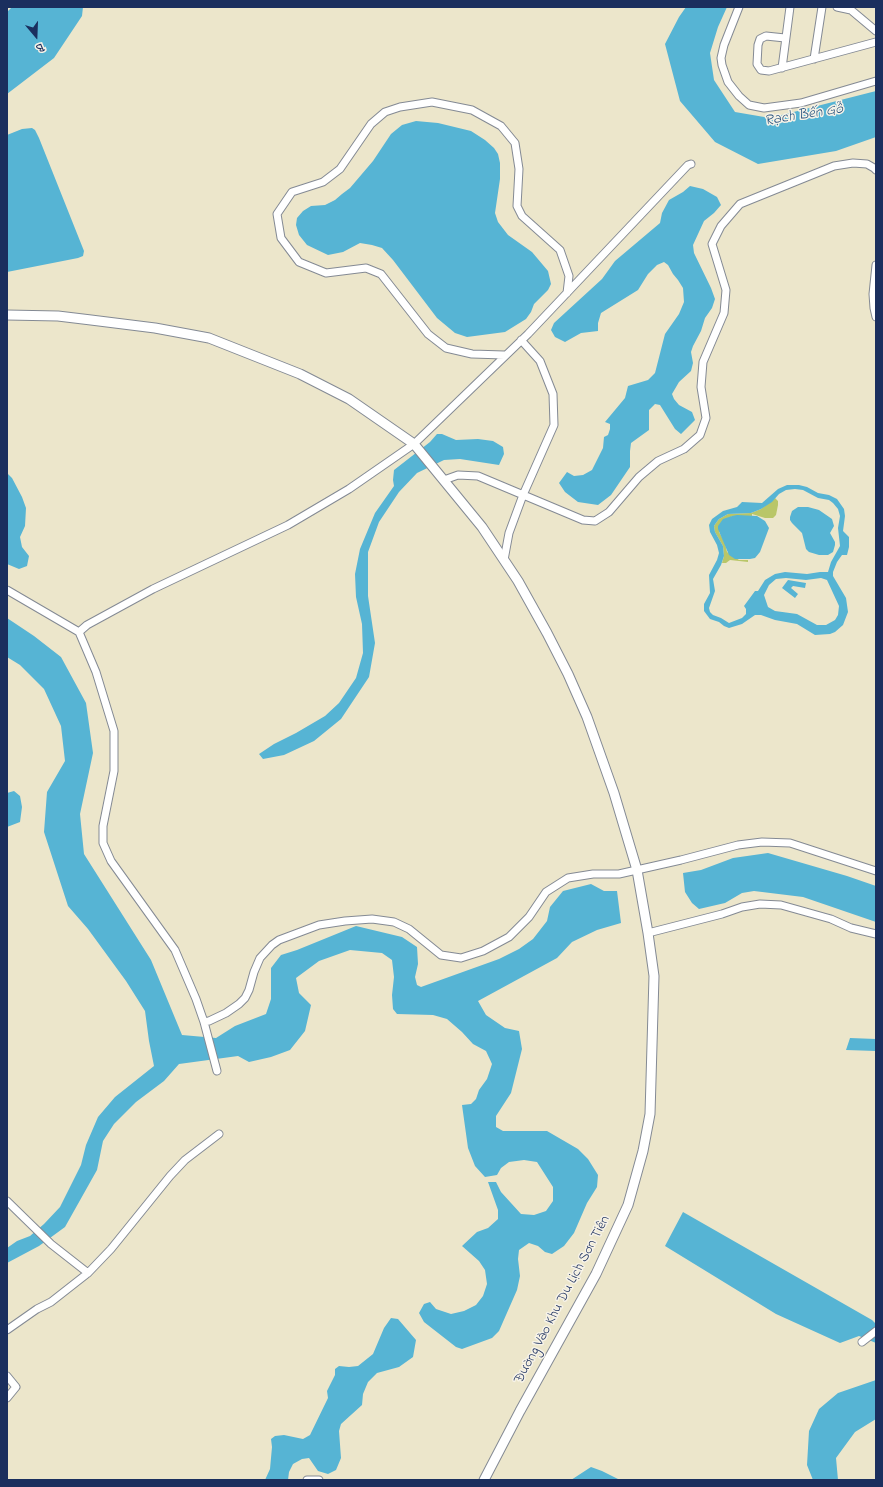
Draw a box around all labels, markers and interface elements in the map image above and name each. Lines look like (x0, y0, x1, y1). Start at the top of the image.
north arrow (16, 16, 56, 56)
text: B (34, 39, 46, 56)
water label: Rạch Bến Gỗ (764, 101, 844, 131)
street label: Đường Vào Khu Du Lịch Sơn Tiên (512, 1213, 614, 1387)

